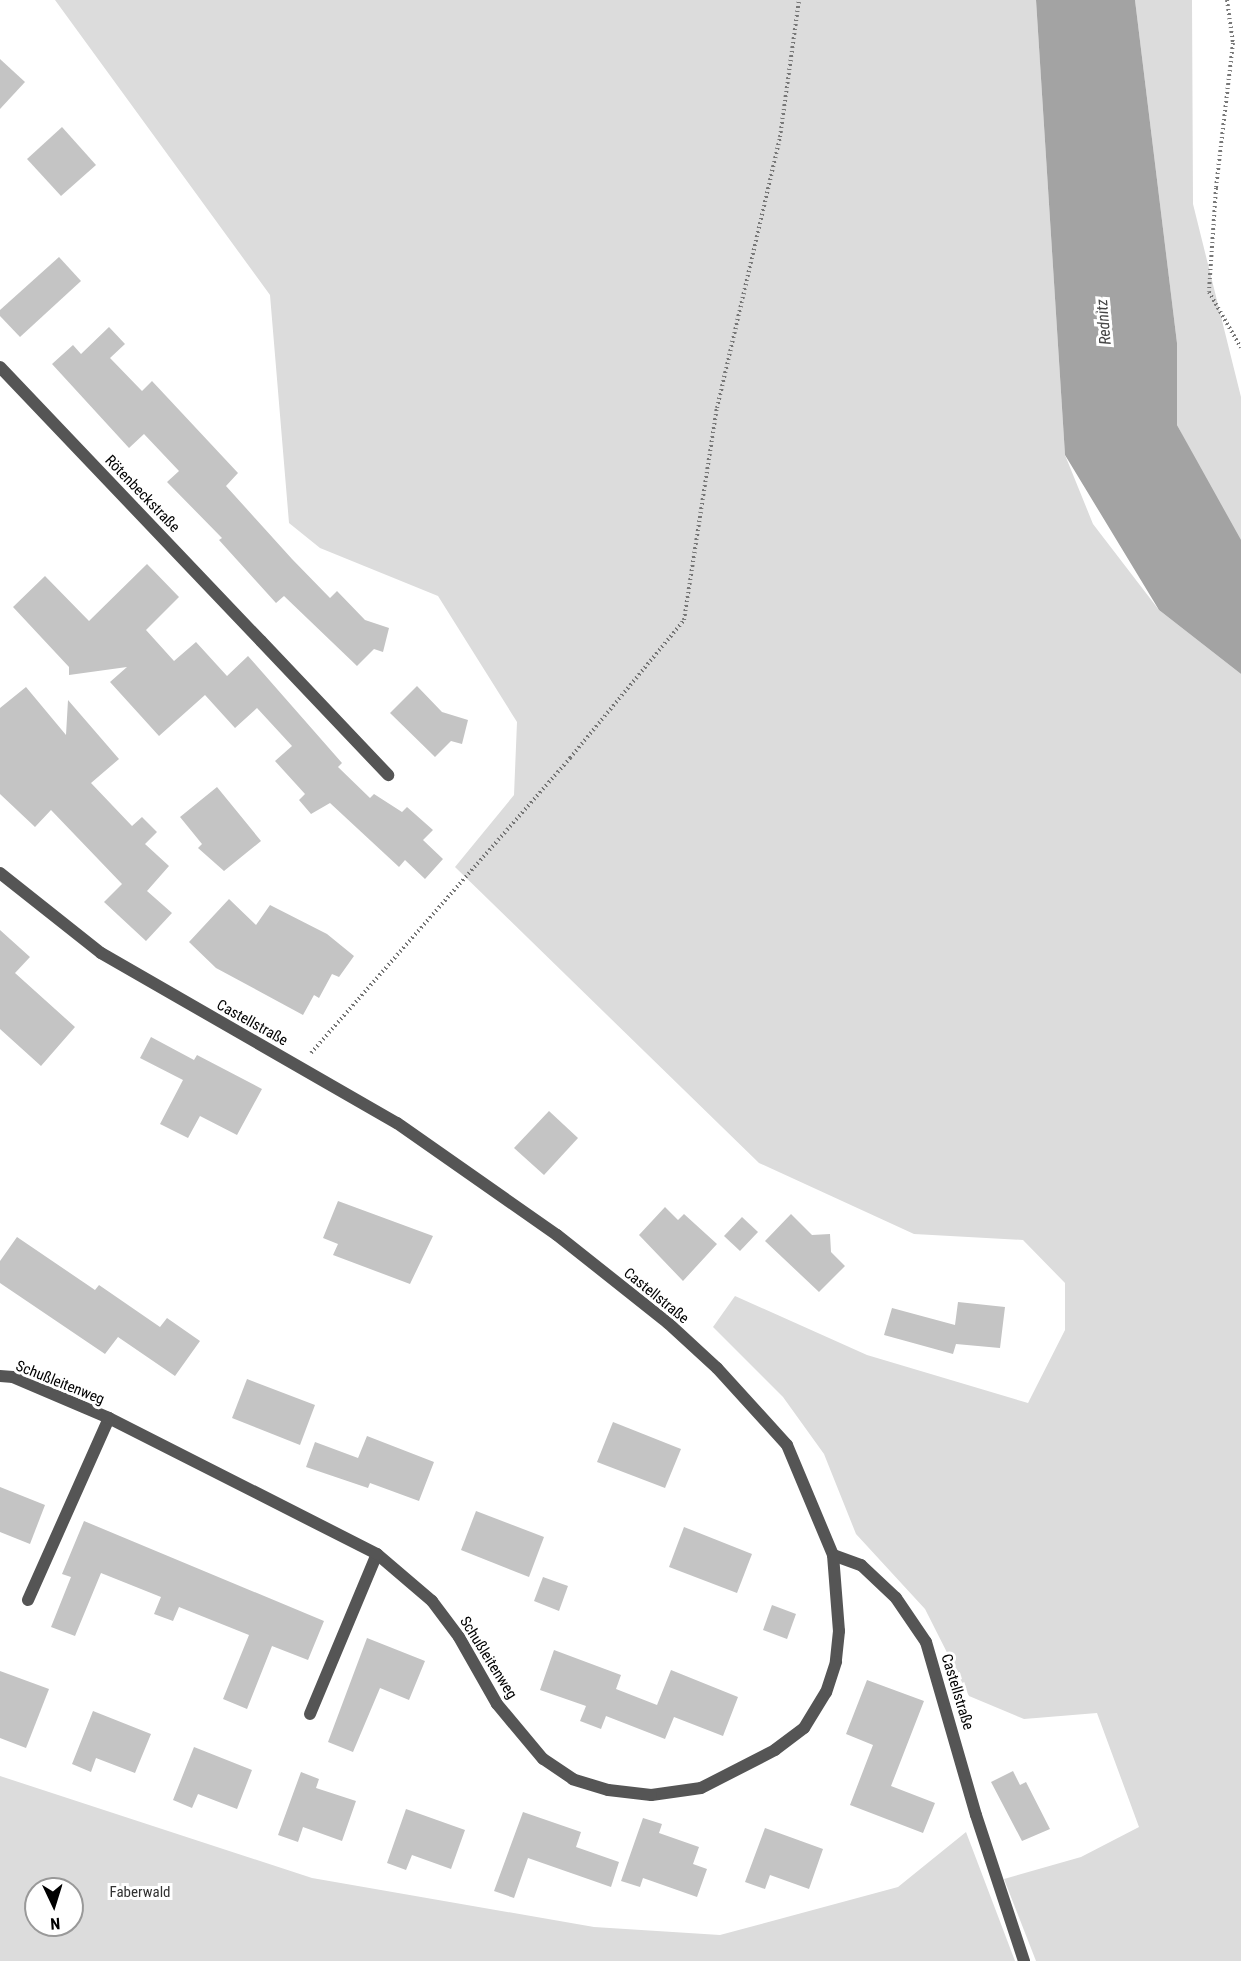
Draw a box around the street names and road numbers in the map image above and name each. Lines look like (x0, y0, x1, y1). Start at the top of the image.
street label: Rötenbeckstraße (101, 452, 183, 536)
street label: Castellstraße (213, 996, 291, 1050)
street label: Castellstraße (620, 1264, 692, 1328)
street label: Schußleitenweg (13, 1357, 107, 1409)
street label: Schußleitenweg (455, 1613, 521, 1703)
street label: Castellstraße (937, 1652, 977, 1732)

